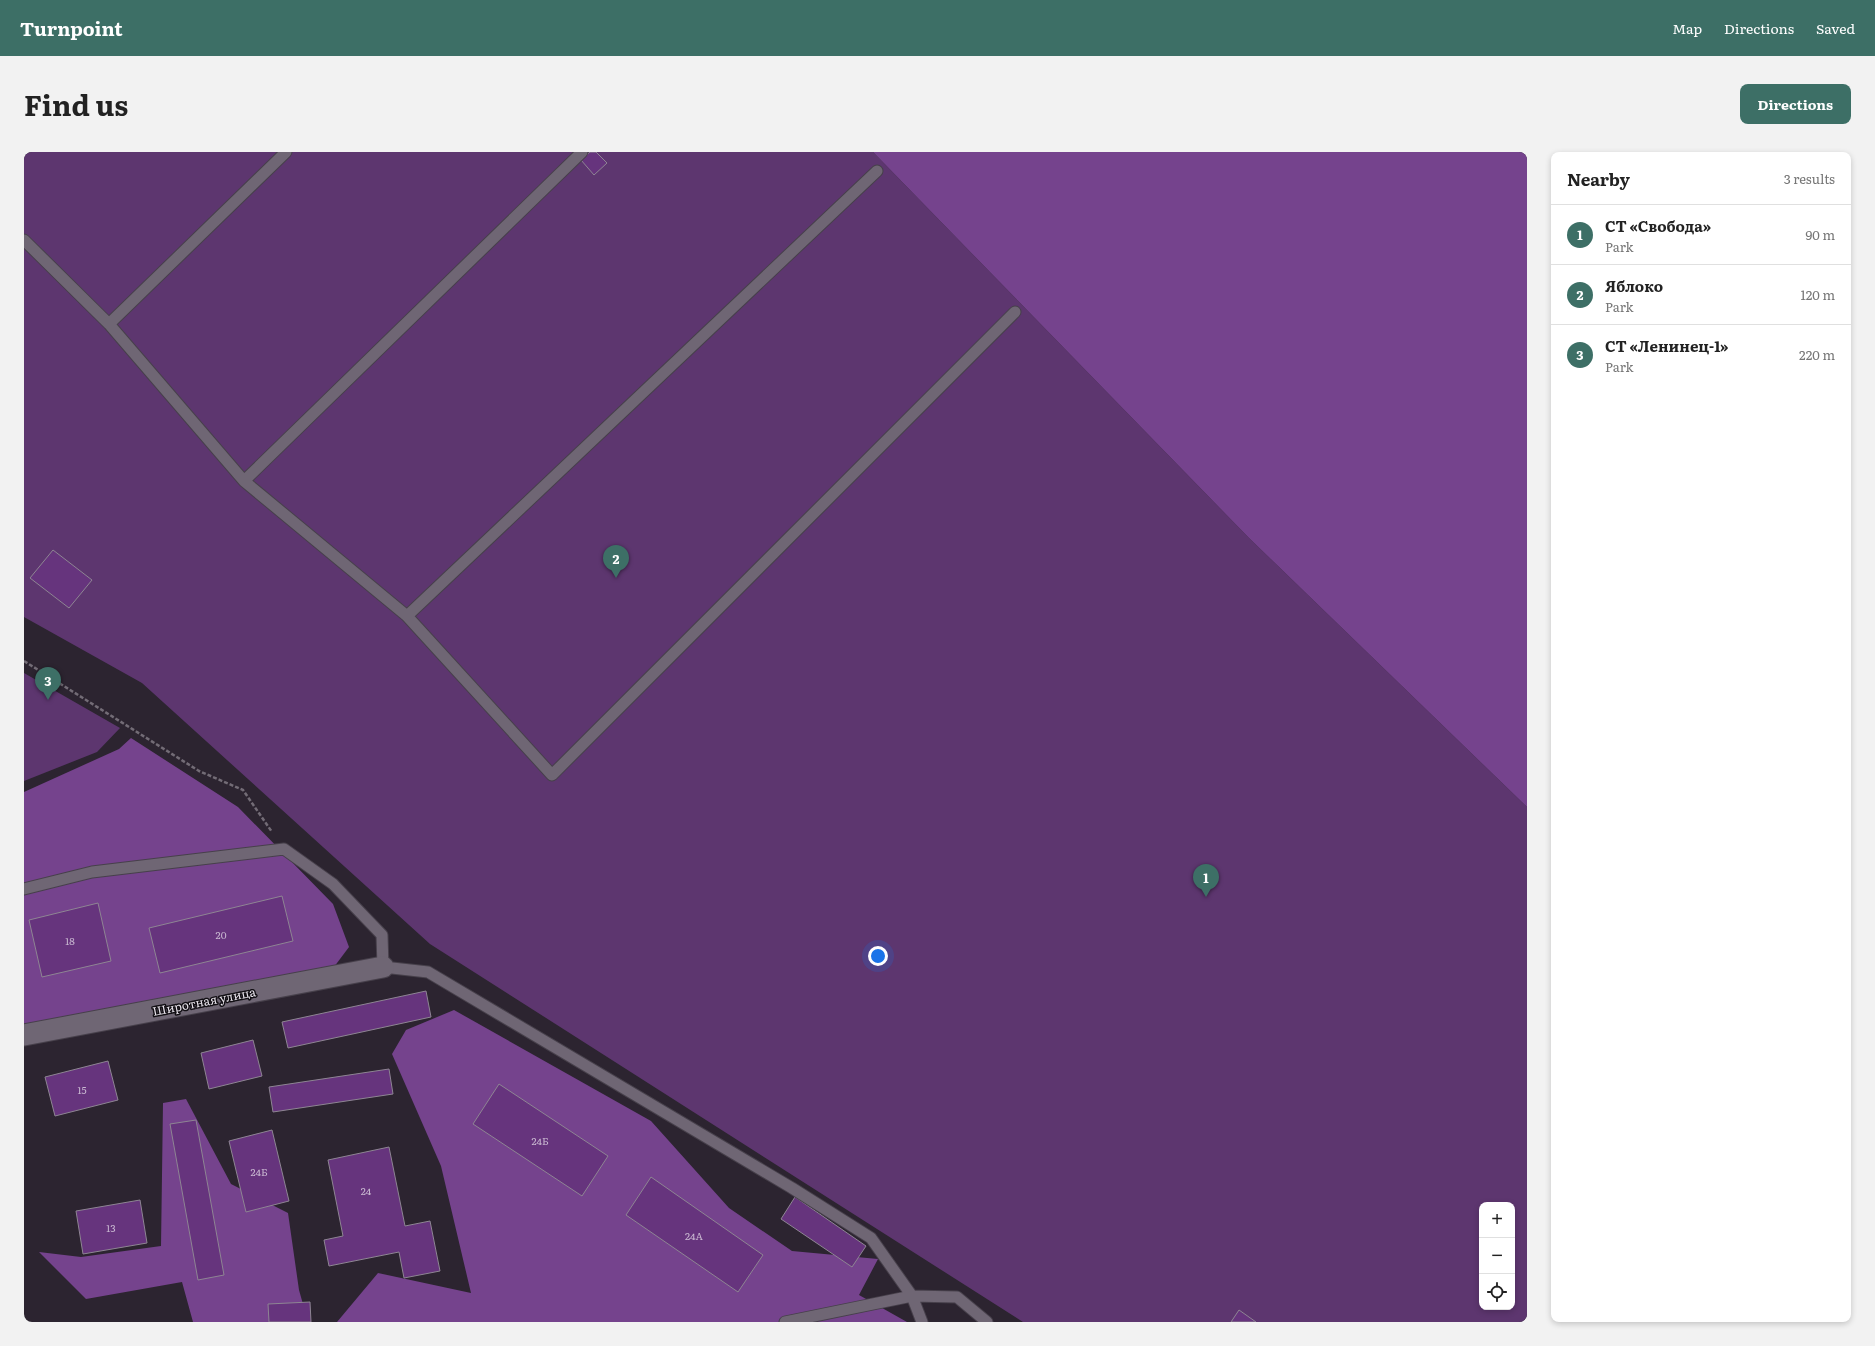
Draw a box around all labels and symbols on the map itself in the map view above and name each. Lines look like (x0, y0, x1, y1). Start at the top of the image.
pin: 2 (603, 545, 629, 578)
pin: 3 (35, 667, 61, 700)
pin: 1 (1193, 864, 1219, 897)
house number: 20 (216, 927, 227, 942)
house number: 18 (65, 933, 75, 948)
your location (868, 946, 888, 966)
street label: Широтная улица (151, 982, 258, 1020)
house number: 15 (77, 1082, 87, 1097)
house number: 24Б (531, 1133, 549, 1148)
house number: 24Б (250, 1164, 268, 1179)
house number: 24 (361, 1183, 372, 1198)
house number: 13 (106, 1220, 116, 1235)
house number: 24А (685, 1228, 704, 1243)

